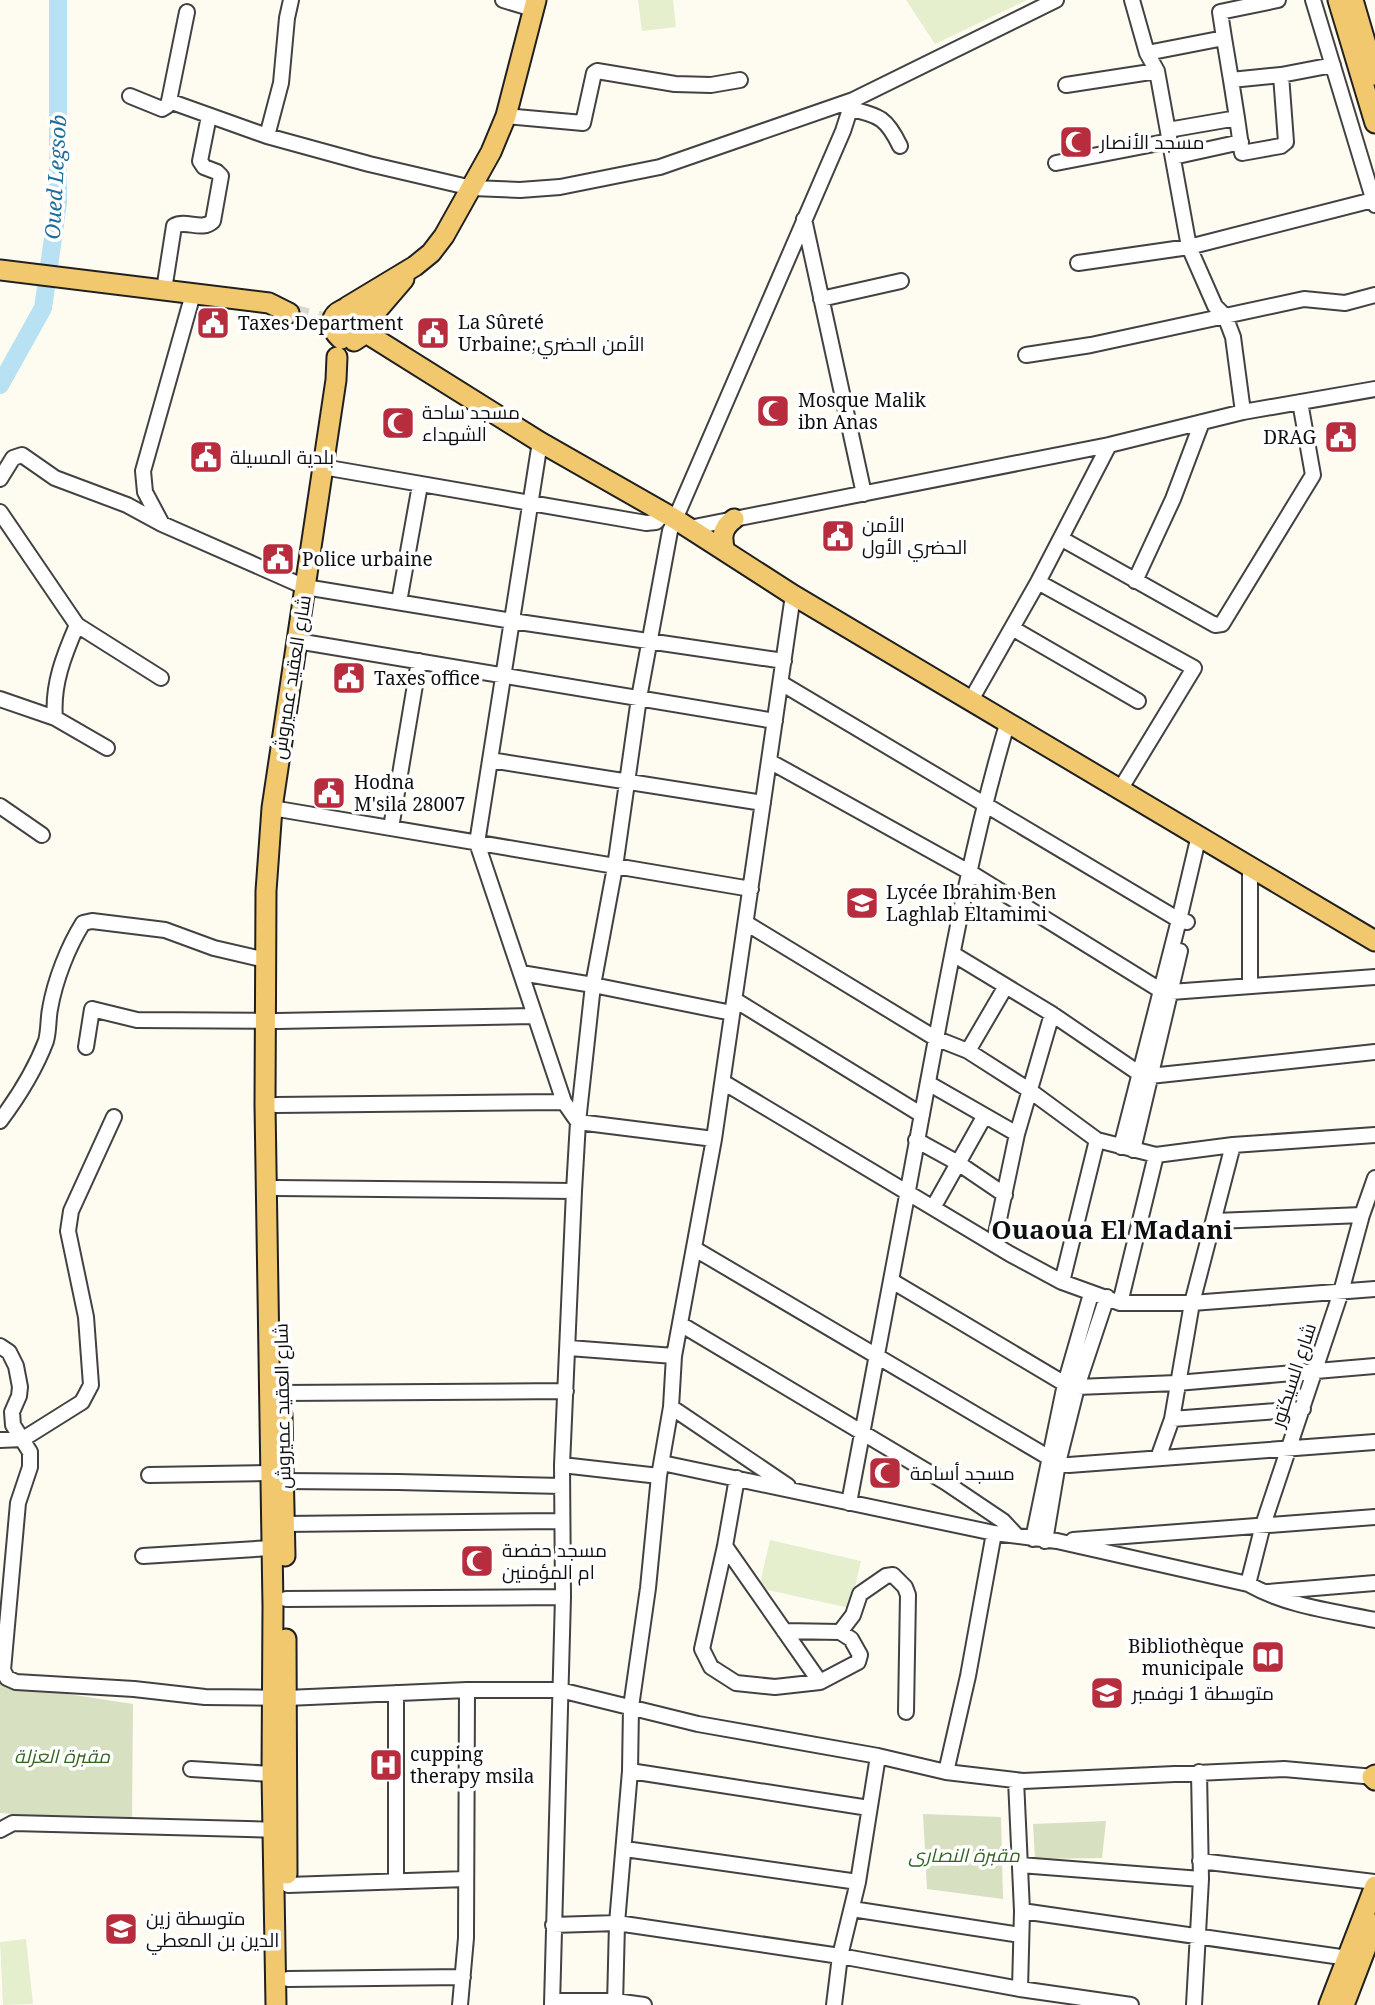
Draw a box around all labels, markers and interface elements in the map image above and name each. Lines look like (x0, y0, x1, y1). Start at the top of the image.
water label: Oued Legsob (38, 114, 72, 240)
mosque icon: مسجد الأنصار (1057, 123, 1095, 161)
place label: مسجد الأنصار (1099, 129, 1204, 155)
public building icon: Taxes Department (194, 304, 232, 342)
place label: La Sûreté Urbaine;الأمن الحضري (458, 309, 645, 359)
place label: Taxes Department (238, 310, 404, 336)
public building icon: La Sûreté Urbaine;الأمن الحضري (414, 314, 452, 352)
place label: Mosque Malik ibn Anas (798, 387, 927, 435)
mosque icon: Mosque Malik ibn Anas (754, 392, 792, 430)
place label: مسجد ساحة الشهداء (422, 399, 520, 447)
mosque icon: مسجد ساحة الشهداء (379, 404, 417, 442)
public building icon: DRAG (1322, 418, 1360, 456)
place label: DRAG (1263, 424, 1316, 450)
public building icon: بلدية المسيلة (187, 438, 225, 476)
place label: بلدية المسيلة (230, 444, 334, 470)
place label: الأمن الحضري الأول (862, 512, 967, 562)
public building icon: الأمن الحضري الأول (819, 517, 857, 555)
public building icon: Police urbaine (259, 540, 297, 578)
place label: Police urbaine (302, 546, 433, 572)
street label: شارع العقيد عميروش (265, 593, 318, 761)
public building icon: Taxes office (330, 659, 368, 697)
place label: Taxes office (374, 665, 480, 691)
place label: Hodna M'sila 28007 (354, 769, 465, 817)
public building icon: Hodna M'sila 28007 (310, 774, 348, 812)
place label: Lycée Ibrahim Ben Laghlab Eltamimi (886, 879, 1056, 927)
school or university icon: Lycée Ibrahim Ben Laghlab Eltamimi (843, 884, 881, 922)
district label: Ouaoua El Madani (991, 1211, 1233, 1247)
street label: شارع السيكتور (1264, 1320, 1323, 1432)
street label: شارع العقيد عميروش (268, 1323, 297, 1489)
mosque icon: مسجد أسامة (866, 1454, 904, 1492)
place label: مسجد أسامة (910, 1460, 1015, 1486)
place label: مسجد حفصة ام المؤمنين (502, 1537, 607, 1586)
mosque icon: مسجد حفصة ام المؤمنين (458, 1542, 496, 1580)
place label: Bibliothèque municipale (1128, 1633, 1244, 1681)
library icon: Bibliothèque municipale (1249, 1638, 1287, 1676)
school or university icon: متوسطة 1 نوفمبر (1088, 1674, 1126, 1712)
place label: متوسطة 1 نوفمبر (1131, 1680, 1274, 1706)
place label: cupping therapy msila (410, 1741, 534, 1789)
park label: مقبرة العزلة (14, 1743, 111, 1769)
hospital icon: cupping therapy msila (367, 1746, 405, 1784)
park label: مقبرة النصارى (908, 1842, 1021, 1868)
place label: متوسطة زين الدين بن المعطي (146, 1905, 279, 1955)
school or university icon: متوسطة زين الدين بن المعطي (102, 1910, 140, 1948)

